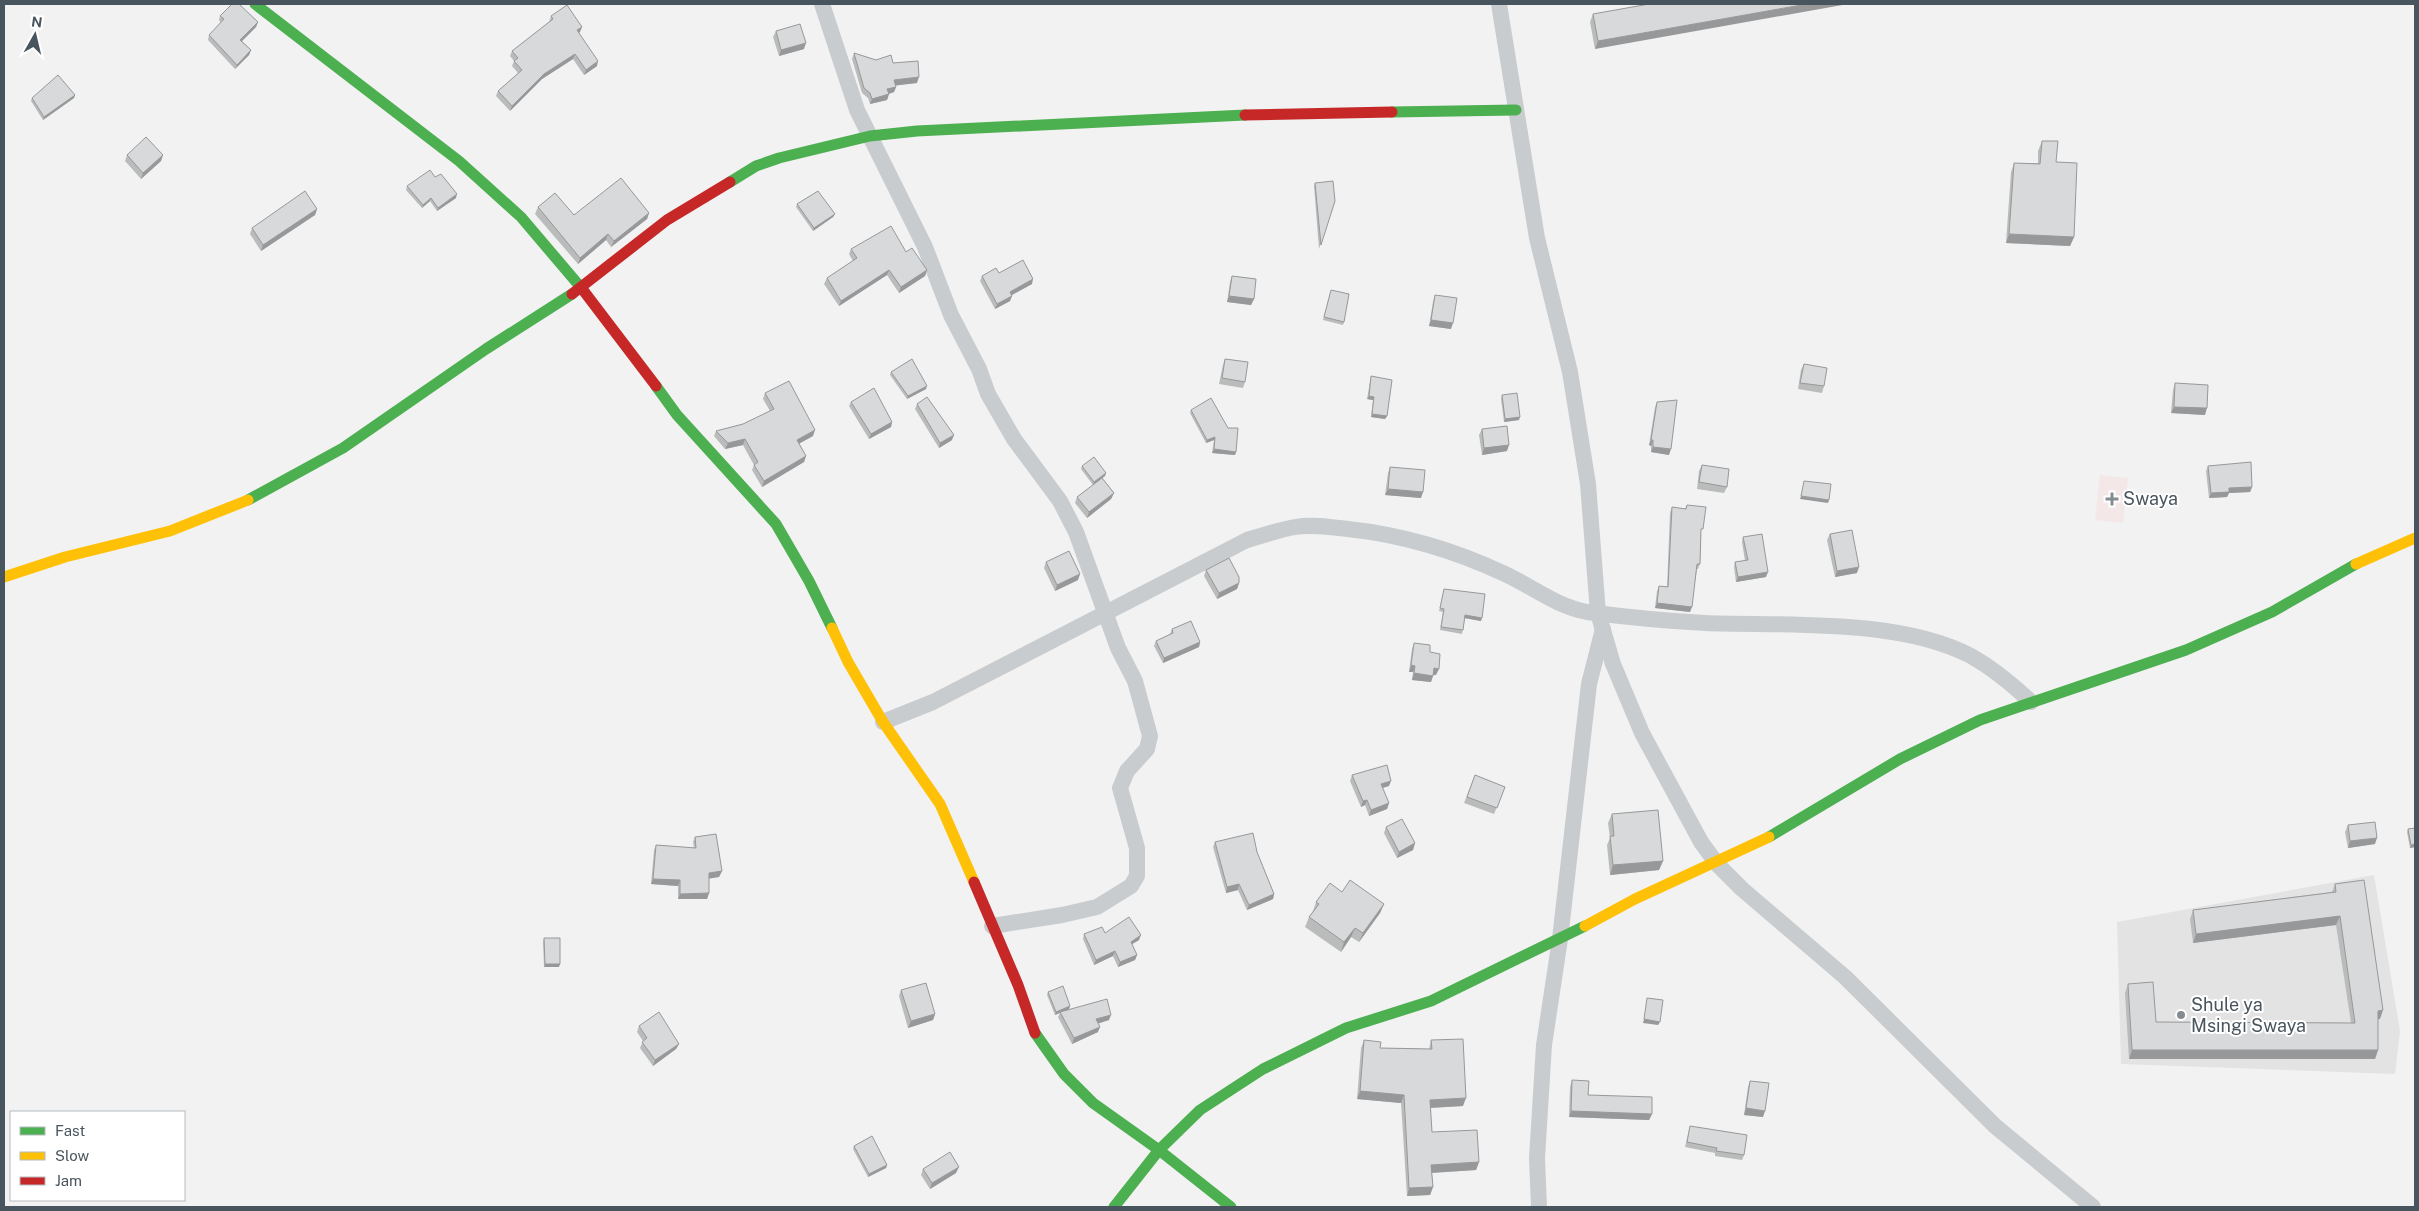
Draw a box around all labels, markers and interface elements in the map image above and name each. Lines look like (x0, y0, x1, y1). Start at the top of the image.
north arrow (10, 10, 60, 60)
text: N (30, 13, 43, 31)
place label: Swaya (2123, 488, 2178, 509)
marker: Swaya (2105, 492, 2119, 506)
place label: Shule ya Msingi Swaya (2191, 994, 2306, 1036)
marker: Shule ya Msingi Swaya (2175, 1009, 2187, 1021)
legend (10, 1111, 185, 1201)
text: Fast (55, 1122, 85, 1139)
text: Slow (55, 1147, 90, 1164)
text: Jam (55, 1172, 82, 1189)

